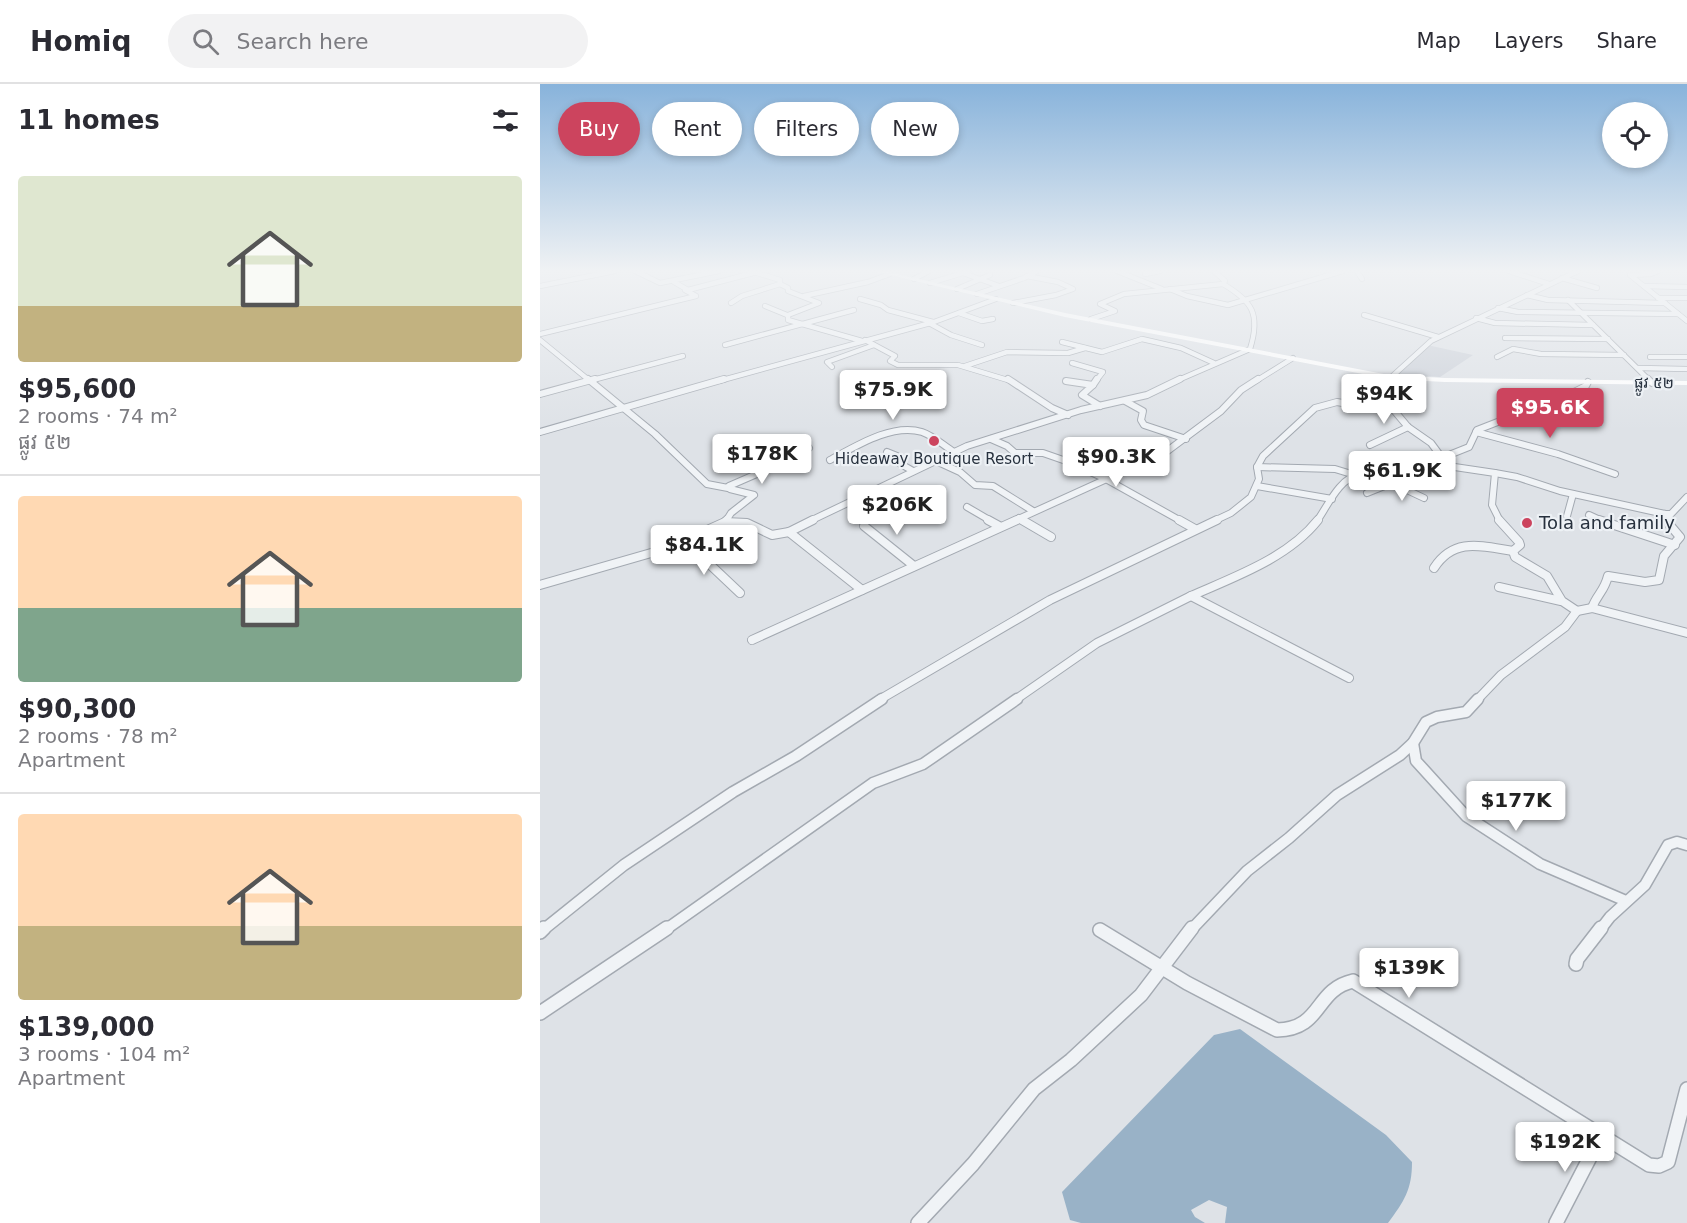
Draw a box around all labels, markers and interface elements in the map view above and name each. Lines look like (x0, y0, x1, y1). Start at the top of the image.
search box (168, 14, 588, 68)
text: Homiq (30, 25, 132, 58)
icon: search (189, 25, 222, 58)
text: Search here (237, 29, 369, 54)
text: Map (1417, 29, 1461, 53)
text: Layers (1494, 29, 1563, 53)
text: Share (1596, 29, 1657, 53)
chip: Buy (558, 102, 640, 156)
chip: Rent (652, 102, 742, 156)
chip: Filters (754, 102, 859, 156)
chip: New (871, 102, 959, 156)
map controls (1602, 102, 1668, 168)
button: locate (1602, 102, 1668, 168)
icon: filters (489, 104, 522, 137)
text: 11 homes (18, 105, 160, 135)
icon: home (216, 215, 324, 323)
pin: $75.9K (844, 370, 942, 421)
text: $95,600 (18, 374, 136, 404)
pin: $94K (1348, 374, 1420, 425)
street label: ផ្លូវ ៥២ (1634, 374, 1674, 397)
text: $75.9K (854, 377, 932, 401)
text: $94K (1355, 381, 1413, 405)
pin: $95.6K (1501, 388, 1599, 439)
text: $95.6K (1511, 395, 1589, 419)
text: 2 rooms · 74 m² (18, 404, 178, 428)
text: ផ្លូវ ៥២ (18, 430, 71, 454)
pin: $178K (720, 434, 804, 485)
marker: Hideaway Boutique Resort (927, 434, 941, 448)
pin: $90.3K (1067, 437, 1165, 488)
text: $178K (726, 441, 798, 465)
text: $90.3K (1077, 444, 1155, 468)
place label: Hideaway Boutique Resort (835, 450, 1033, 468)
pin: $61.9K (1353, 451, 1451, 502)
text: $61.9K (1363, 458, 1441, 482)
pin: $206K (855, 485, 939, 536)
text: $206K (861, 492, 933, 516)
place label: Tola and family (1538, 512, 1675, 533)
marker: Tola and family (1520, 516, 1534, 530)
pin: $84.1K (655, 525, 753, 576)
text: $84.1K (665, 532, 743, 556)
icon: home (216, 535, 324, 643)
text: $90,300 (18, 694, 136, 724)
text: 2 rooms · 78 m² (18, 724, 178, 748)
text: Apartment (18, 748, 125, 772)
pin: $177K (1474, 781, 1558, 832)
text: $177K (1480, 788, 1552, 812)
icon: home (216, 853, 324, 961)
pin: $139K (1367, 948, 1451, 999)
text: $139K (1373, 955, 1445, 979)
text: $139,000 (18, 1012, 155, 1042)
text: 3 rooms · 104 m² (18, 1042, 190, 1066)
text: Apartment (18, 1066, 125, 1090)
pin: $192K (1523, 1122, 1607, 1173)
text: $192K (1529, 1129, 1601, 1153)

